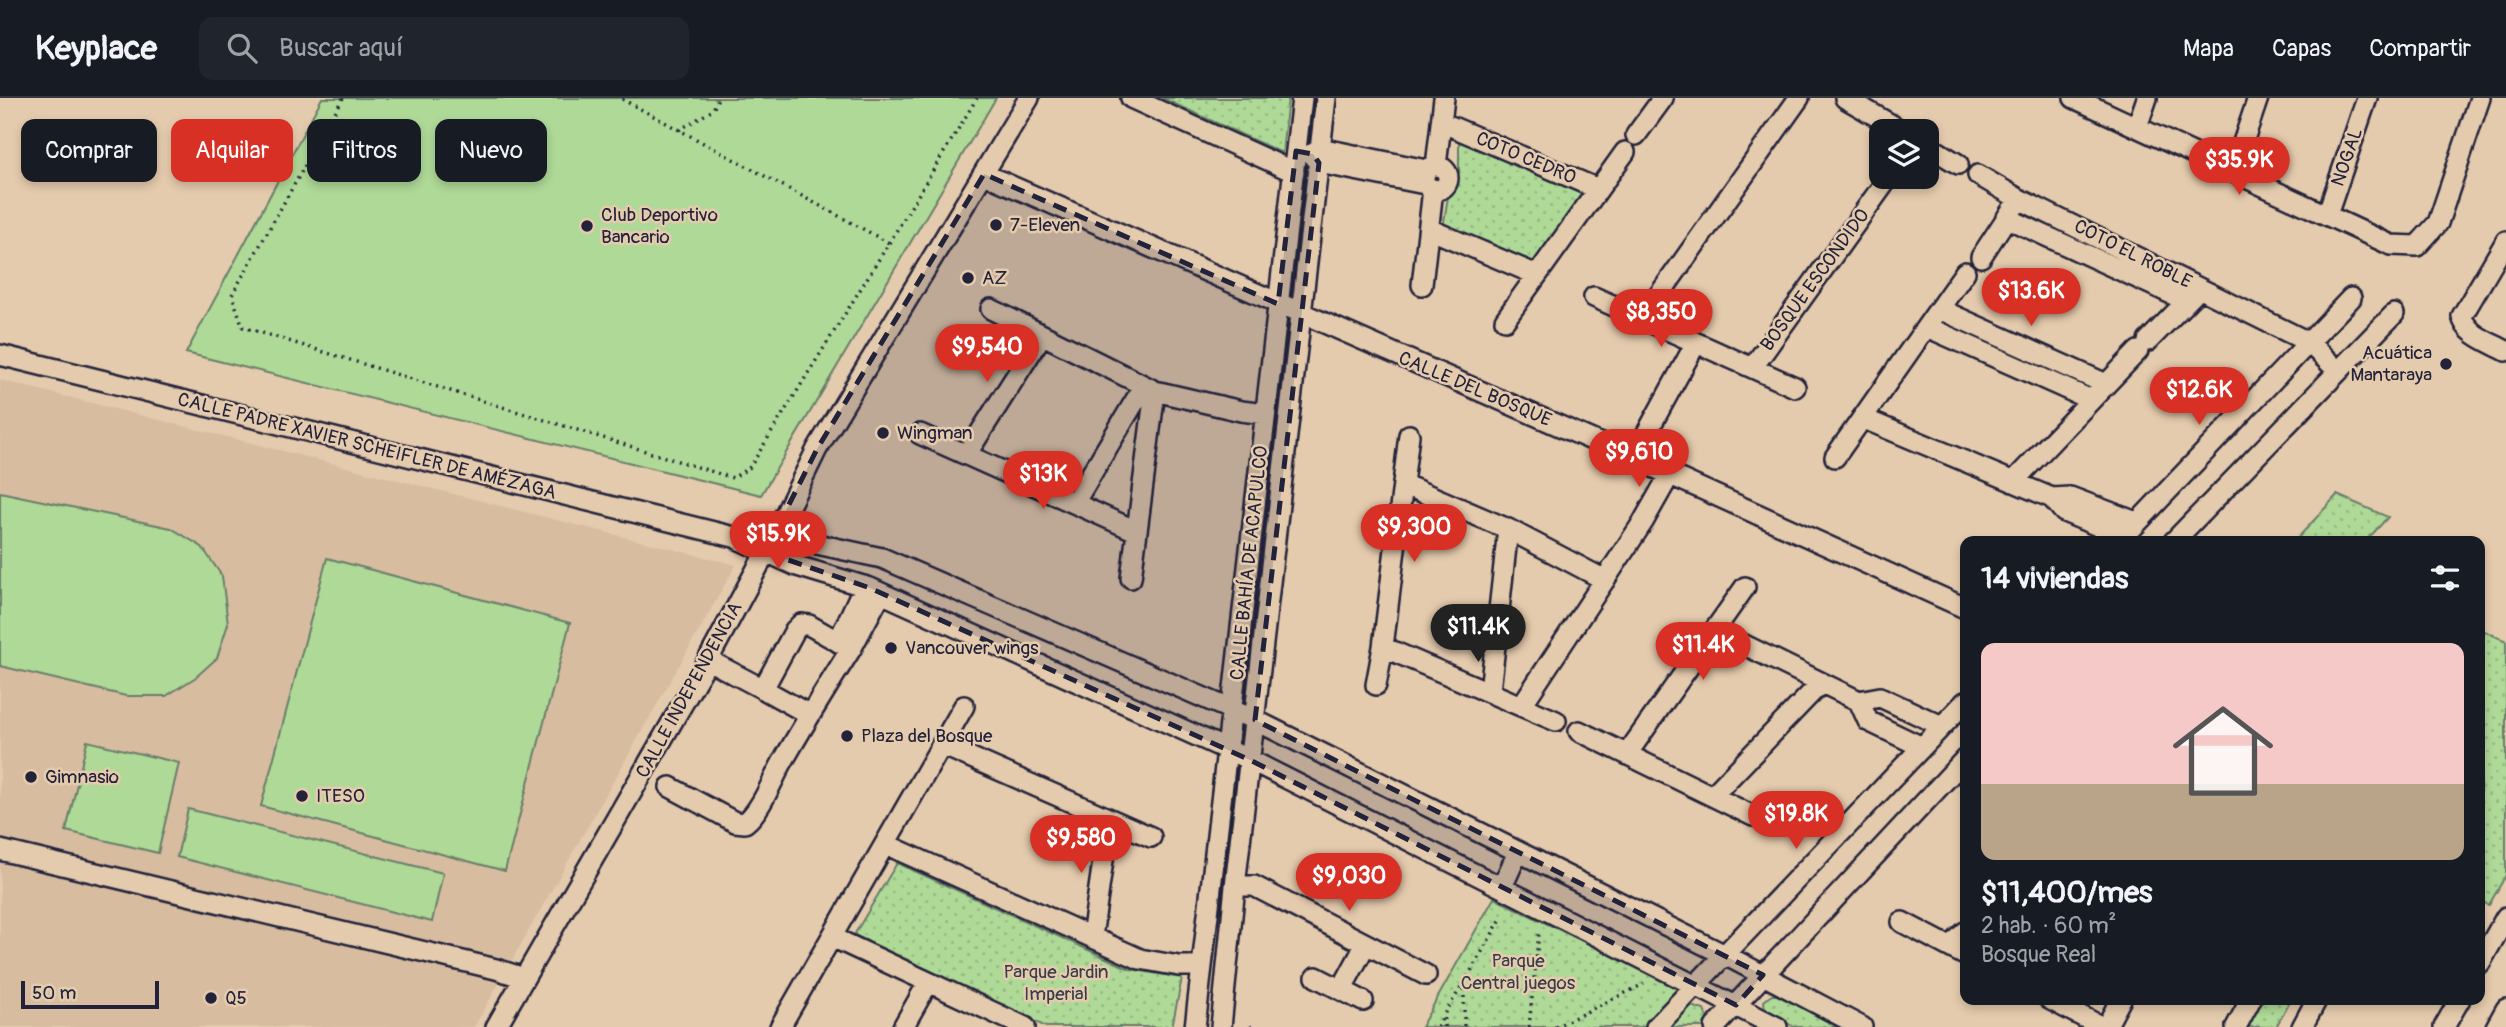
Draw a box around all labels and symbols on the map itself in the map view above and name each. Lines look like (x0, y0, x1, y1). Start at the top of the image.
street label: NOGAL (2326, 124, 2368, 190)
street label: COTO CEDRO (1472, 126, 1580, 190)
pin: $35.9K (2182, 138, 2296, 197)
place label: Club Deportivo Bancario (601, 203, 718, 249)
street label: BOSQUE ESCONDIDO (1755, 204, 1875, 356)
place label: 7-Eleven (1010, 213, 1080, 237)
street label: COTO EL ROBLE (2070, 214, 2196, 294)
marker: 7-Eleven (988, 217, 1004, 233)
marker: Club Deportivo Bancario (579, 218, 595, 234)
place label: AZ (982, 266, 1007, 290)
pin: $13.6K (1974, 268, 2088, 328)
marker: AZ (960, 270, 976, 286)
pin: $8,350 (1604, 289, 1718, 349)
pin: $9,540 (930, 324, 1044, 384)
place label: Acuática Mantaraya (2350, 341, 2432, 387)
street label: CALLE DEL BOSQUE (1395, 346, 1555, 432)
marker: Acuática Mantaraya (2438, 356, 2454, 372)
pin: $12.6K (2142, 368, 2256, 427)
street label: CALLE PADRE XAVIER SCHEIFLER DE AMÉZAGA (175, 387, 559, 505)
place label: Wingman (897, 421, 973, 445)
marker: Wingman (875, 425, 891, 441)
pin: $9,610 (1582, 430, 1696, 489)
street label: CALLE BAHÍA DE ACAPULCO (1225, 445, 1273, 681)
pin: $13K (1002, 452, 1084, 511)
pin: $9,300 (1357, 504, 1471, 564)
pin: $15.9K (721, 512, 835, 571)
street label: CALLE INDEPENDENCIA (631, 598, 747, 782)
pin: $11.4K (1421, 604, 1535, 664)
pin: $11.4K (1646, 622, 1760, 682)
place label: Vancouver wings (905, 636, 1039, 660)
marker: Vancouver wings (883, 640, 899, 656)
place label: Plaza del Bosque (861, 724, 993, 748)
marker: Plaza del Bosque (839, 728, 855, 744)
place label: Gimnasio (45, 765, 119, 789)
marker: Gimnasio (23, 769, 39, 785)
place label: ITESO (316, 784, 365, 808)
marker: ITESO (294, 788, 310, 804)
pin: $19.8K (1739, 792, 1853, 851)
pin: $9,580 (1024, 816, 1138, 875)
pin: $9,030 (1292, 854, 1406, 913)
park label: Parque Central juegos (1461, 949, 1576, 995)
park label: Parque Jardin Imperial (1004, 960, 1108, 1006)
scale bar (21, 978, 159, 1010)
place label: Q5 (225, 986, 247, 1010)
marker: Q5 (203, 990, 219, 1006)

